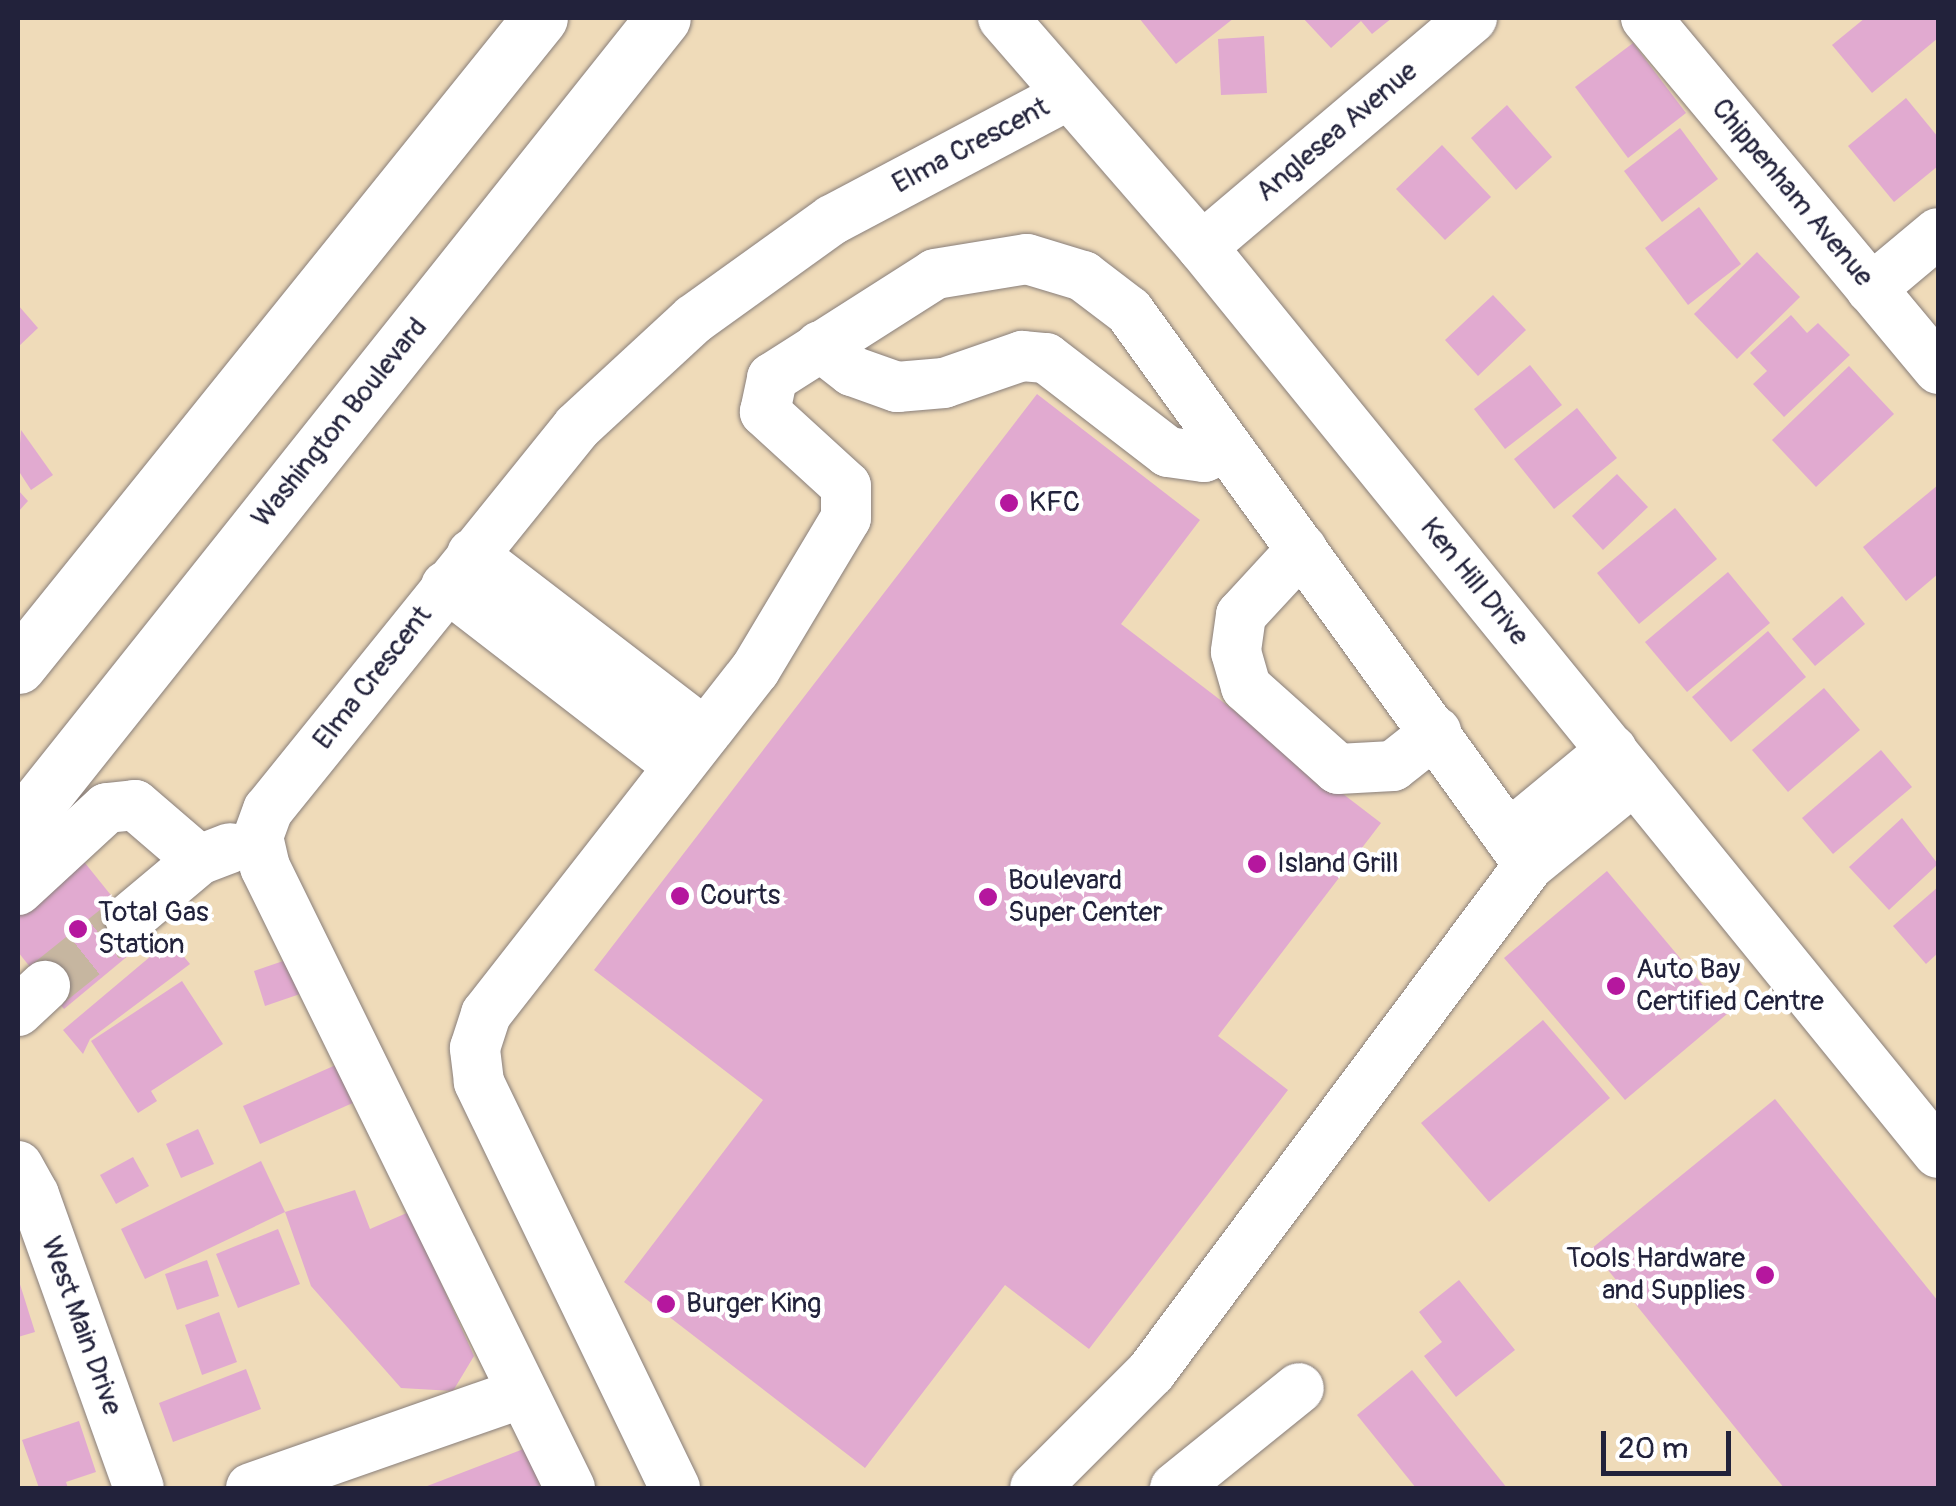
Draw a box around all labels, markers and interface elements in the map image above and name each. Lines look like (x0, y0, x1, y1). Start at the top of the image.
street label: Anglesea Avenue (1250, 55, 1424, 209)
street label: Elma Crescent (887, 91, 1055, 201)
street label: Chippenham Avenue (1704, 92, 1880, 294)
street label: Washington Boulevard (245, 312, 435, 534)
place label: KFC (1029, 486, 1080, 520)
marker: KFC (998, 492, 1020, 514)
street label: Ken Hill Drive (1413, 512, 1535, 652)
street label: Elma Crescent (307, 600, 439, 756)
place label: Island Grill (1277, 847, 1399, 881)
marker: Island Grill (1246, 853, 1268, 875)
place label: Boulevard Super Center (1008, 864, 1163, 930)
place label: Courts (700, 879, 780, 913)
marker: Courts (669, 885, 691, 907)
marker: Boulevard Super Center (977, 886, 999, 908)
place label: Total Gas Station (98, 896, 208, 962)
marker: Total Gas Station (67, 918, 89, 940)
place label: Auto Bay Certified Centre (1636, 953, 1824, 1019)
marker: Auto Bay Certified Centre (1605, 975, 1627, 997)
street label: West Main Drive (33, 1232, 129, 1420)
place label: Tools Hardware and Supplies (1566, 1242, 1745, 1308)
marker: Tools Hardware and Supplies (1754, 1264, 1776, 1286)
place label: Burger King (686, 1287, 821, 1321)
marker: Burger King (655, 1293, 677, 1315)
scale bar (1606, 1411, 1736, 1473)
text: 20 m (1618, 1430, 1688, 1467)

